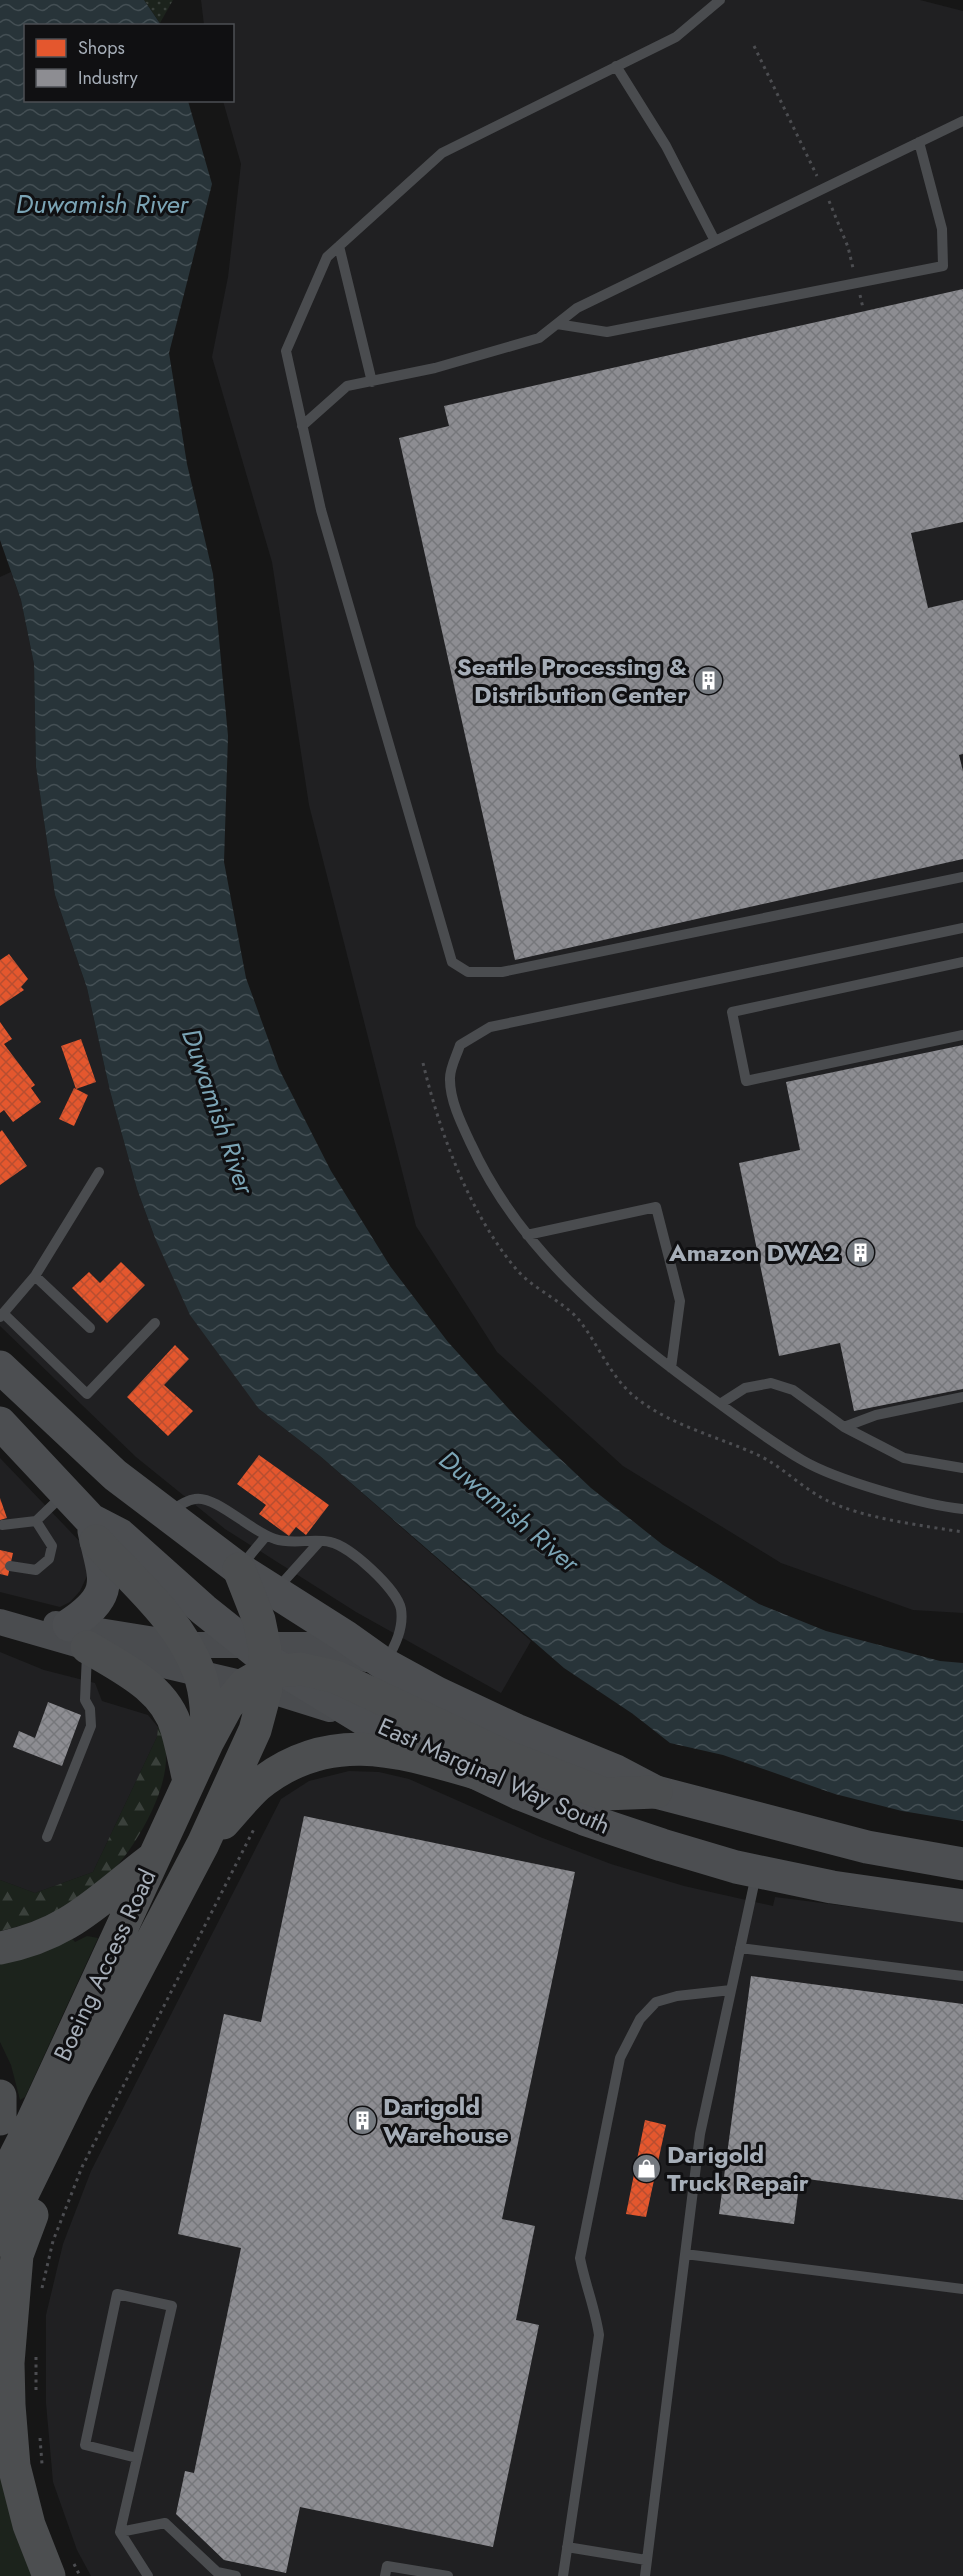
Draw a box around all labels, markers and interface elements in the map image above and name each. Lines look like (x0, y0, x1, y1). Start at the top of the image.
legend (24, 24, 234, 102)
text: Shops (78, 35, 125, 61)
text: Industry (78, 65, 138, 91)
water label: Duwamish River (16, 185, 190, 223)
place label: Seattle Processing & Distribution Center (457, 649, 687, 712)
building icon: Seattle Processing & Distribution Center (692, 665, 724, 697)
water label: Duwamish River (172, 1023, 264, 1200)
place label: Amazon DWA2 (668, 1235, 840, 1270)
building icon: Amazon DWA2 (845, 1237, 877, 1269)
water label: Duwamish River (431, 1441, 588, 1582)
street label: East Marginal Way South (373, 1709, 616, 1843)
street label: Boeing Access Road (45, 1863, 164, 2066)
place label: Darigold Warehouse (383, 2089, 509, 2152)
building icon: Darigold Warehouse (346, 2105, 378, 2137)
place label: Darigold Truck Repair (667, 2137, 809, 2200)
shop icon: Darigold Truck Repair (630, 2153, 662, 2185)

